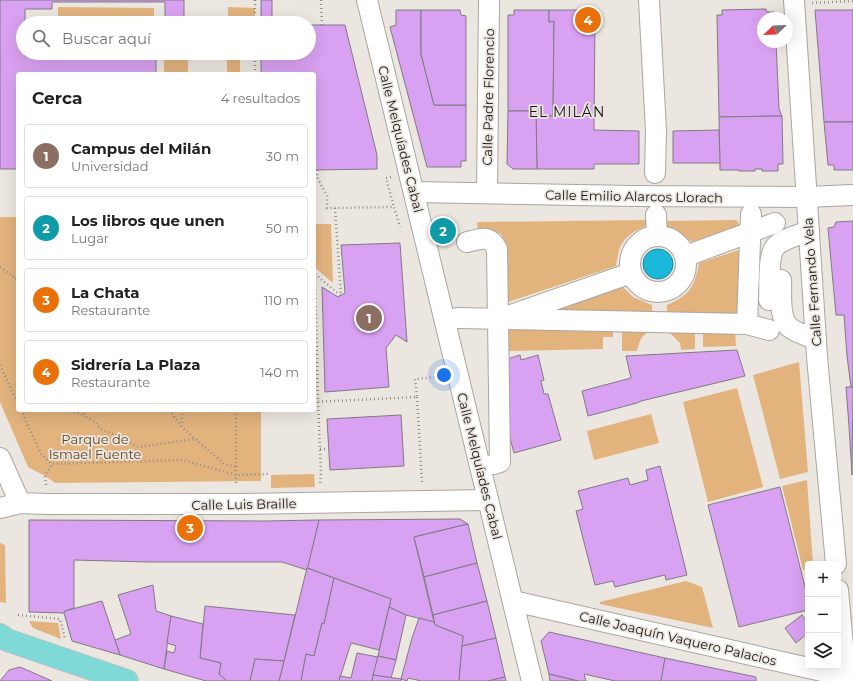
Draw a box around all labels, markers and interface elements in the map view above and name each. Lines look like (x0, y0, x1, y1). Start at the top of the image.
pin: 4 (575, 5, 601, 35)
north arrow (757, 12, 793, 48)
search box (16, 16, 316, 60)
icon: search (30, 27, 52, 49)
street label: Calle Padre Florencio (479, 28, 497, 166)
text: Buscar aquí (62, 29, 151, 48)
street label: Calle Melquíades Cabal (375, 64, 427, 214)
text: Cerca (32, 88, 82, 108)
text: 4 resultados (221, 90, 300, 106)
district label: EL MILÁN (529, 103, 605, 121)
text: Campus del Milán (71, 139, 211, 158)
text: 1 (43, 148, 49, 164)
text: 30 m (266, 148, 299, 164)
text: Universidad (71, 158, 149, 174)
street label: Calle Emilio Alarcos Llorach (545, 186, 723, 206)
text: Los libros que unen (71, 211, 225, 230)
pin: 2 (430, 216, 456, 246)
street label: Calle Fernando Vela (800, 217, 824, 347)
text: 2 (42, 220, 50, 236)
text: 50 m (266, 220, 299, 236)
text: Lugar (71, 230, 109, 246)
text: La Chata (71, 283, 140, 302)
text: 3 (42, 292, 50, 308)
text: 110 m (264, 292, 299, 308)
text: Restaurante (71, 302, 150, 318)
pin: 1 (356, 303, 382, 333)
text: Sidrería La Plaza (71, 355, 200, 374)
text: 4 (42, 364, 50, 380)
text: 140 m (260, 364, 299, 380)
your location (434, 365, 454, 385)
text: Restaurante (71, 374, 150, 390)
street label: Calle Melquíades Cabal (454, 391, 506, 541)
park label: Parque de Ismael Fuente (49, 431, 142, 462)
street label: Calle Luis Braille (191, 495, 297, 513)
pin: 3 (177, 513, 203, 543)
map controls (805, 561, 841, 669)
button: + (805, 561, 841, 597)
button: − (805, 597, 841, 633)
street label: Calle Joaquín Vaquero Palacios (578, 608, 778, 668)
button: layers (805, 633, 841, 669)

